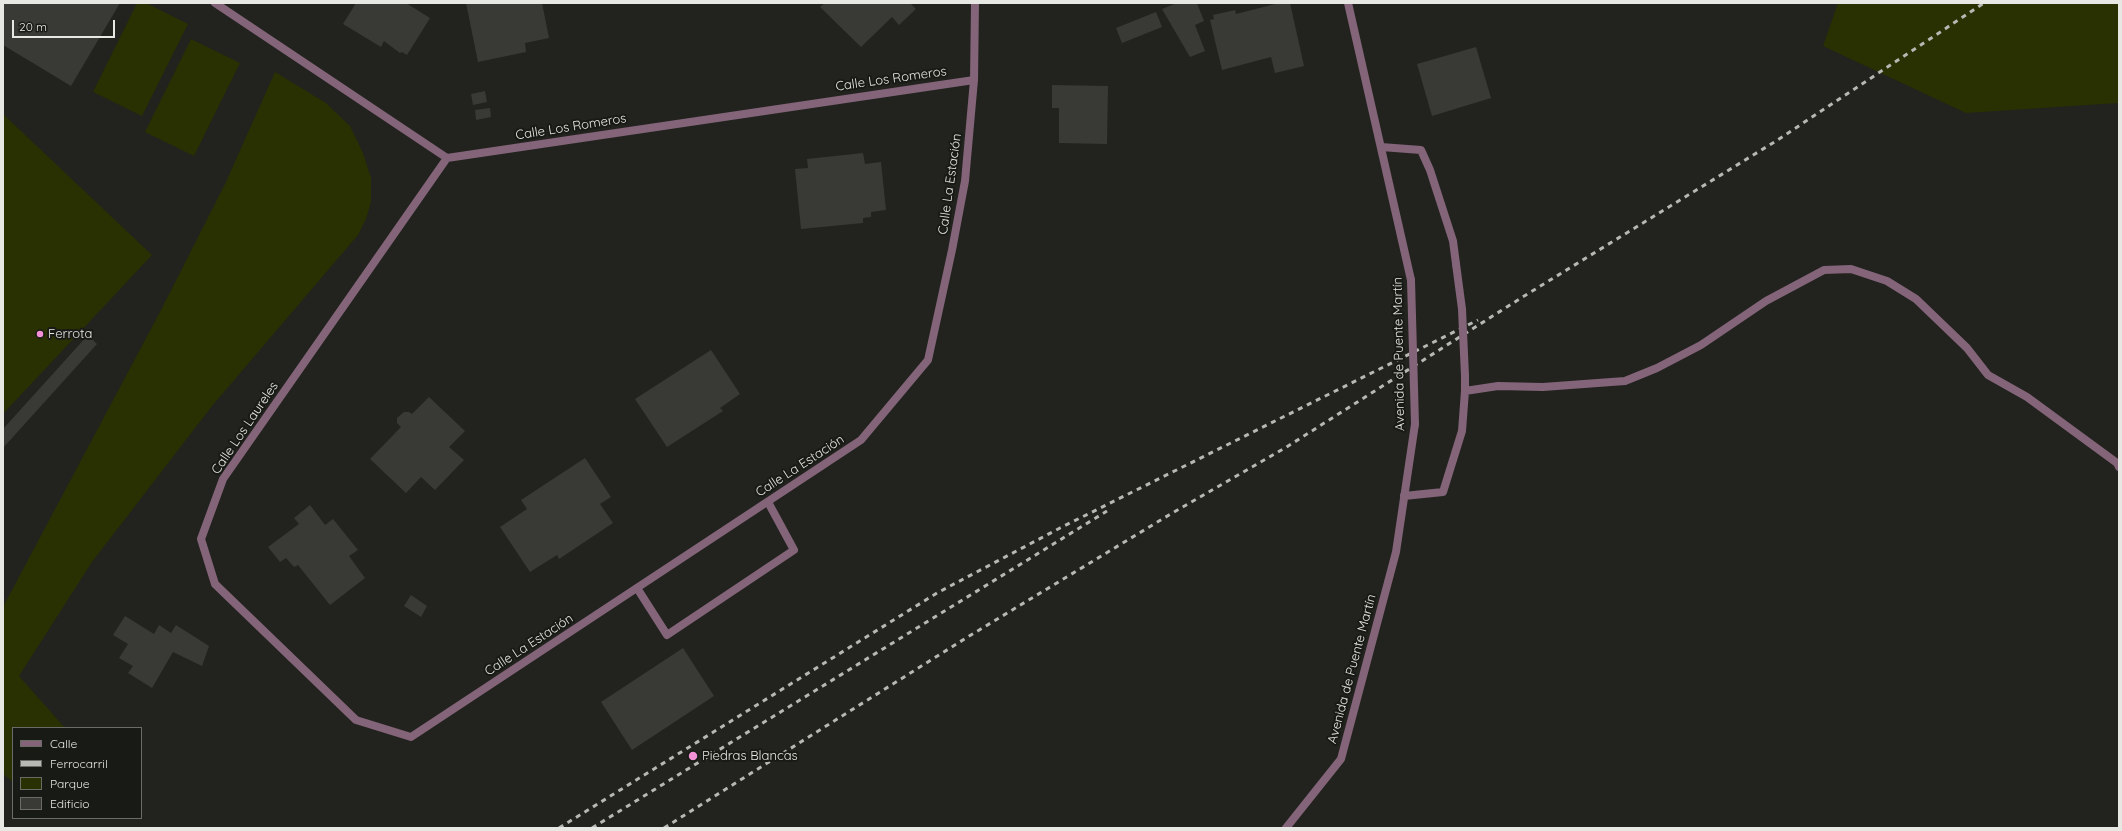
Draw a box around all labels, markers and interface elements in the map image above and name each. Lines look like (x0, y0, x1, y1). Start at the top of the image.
scale bar (14, 12, 117, 38)
text: 20 m (19, 19, 47, 34)
street label: Calle Los Romeros (835, 63, 947, 95)
street label: Calle Los Romeros (515, 111, 627, 143)
street label: Calle La Estación (935, 132, 965, 236)
street label: Avenida de Puente Martín (1390, 277, 1408, 431)
place label: Ferrota (48, 326, 92, 342)
marker: Ferrota (35, 329, 45, 339)
street label: Calle Los Laureles (208, 379, 282, 477)
street label: Calle La Estación (753, 432, 847, 500)
street label: Avenida de Puente Martín (1325, 593, 1379, 745)
street label: Calle La Estación (482, 611, 576, 679)
legend (12, 727, 142, 819)
text: Calle (50, 736, 77, 751)
place label: Piedras Blancas (702, 748, 798, 764)
marker: Piedras Blancas (687, 750, 699, 762)
text: Ferrocarril (50, 756, 108, 771)
text: Parque (50, 776, 90, 791)
text: Edificio (50, 796, 90, 811)

